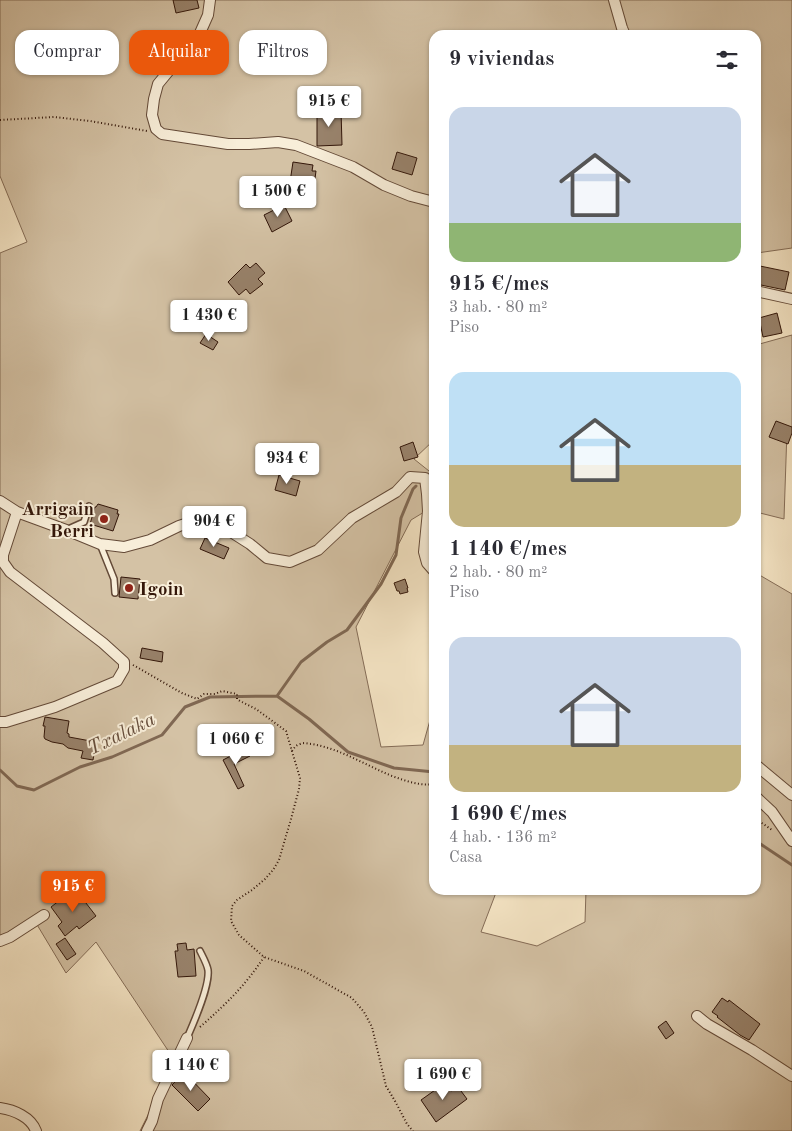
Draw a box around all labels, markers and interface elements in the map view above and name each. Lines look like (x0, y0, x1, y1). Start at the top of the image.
chip: Comprar (15, 30, 119, 75)
chip: Alquilar (129, 30, 229, 75)
chip: Filtros (239, 30, 327, 75)
icon: filters (713, 46, 741, 74)
text: 9 viviendas (449, 49, 554, 70)
pin: 915 € (294, 86, 364, 128)
text: 915 € (308, 94, 350, 110)
icon: home (550, 140, 640, 230)
pin: 1 500 € (232, 176, 324, 218)
text: 1 500 € (250, 184, 306, 200)
text: 915 €/mes (449, 274, 549, 295)
pin: 1 430 € (163, 300, 255, 342)
text: 3 hab. · 80 m² (449, 300, 547, 316)
text: 1 430 € (181, 308, 237, 324)
text: Piso (449, 320, 479, 336)
icon: home (550, 405, 640, 495)
pin: 934 € (252, 442, 322, 485)
text: 934 € (266, 451, 308, 467)
place label: Arrigain Berri (21, 501, 94, 542)
pin: 904 € (179, 506, 249, 548)
marker: Arrigain Berri (98, 513, 110, 525)
text: 904 € (193, 514, 235, 530)
text: 1 140 €/mes (449, 539, 567, 560)
text: 2 hab. · 80 m² (449, 565, 547, 581)
place label: Igoin (139, 581, 184, 600)
marker: Igoin (123, 582, 135, 594)
text: Piso (449, 585, 479, 601)
icon: home (550, 670, 640, 760)
water label: Txalaka (85, 710, 159, 760)
pin: 1 060 € (190, 724, 282, 766)
text: 1 060 € (208, 732, 264, 748)
text: 1 690 €/mes (449, 804, 567, 825)
text: 4 hab. · 136 m² (449, 830, 557, 846)
text: Casa (449, 850, 482, 866)
pin: 915 € (38, 870, 108, 913)
text: 915 € (52, 879, 94, 895)
pin: 1 140 € (145, 1050, 237, 1092)
text: 1 140 € (163, 1058, 219, 1074)
pin: 1 690 € (397, 1058, 489, 1101)
text: 1 690 € (415, 1067, 471, 1083)

